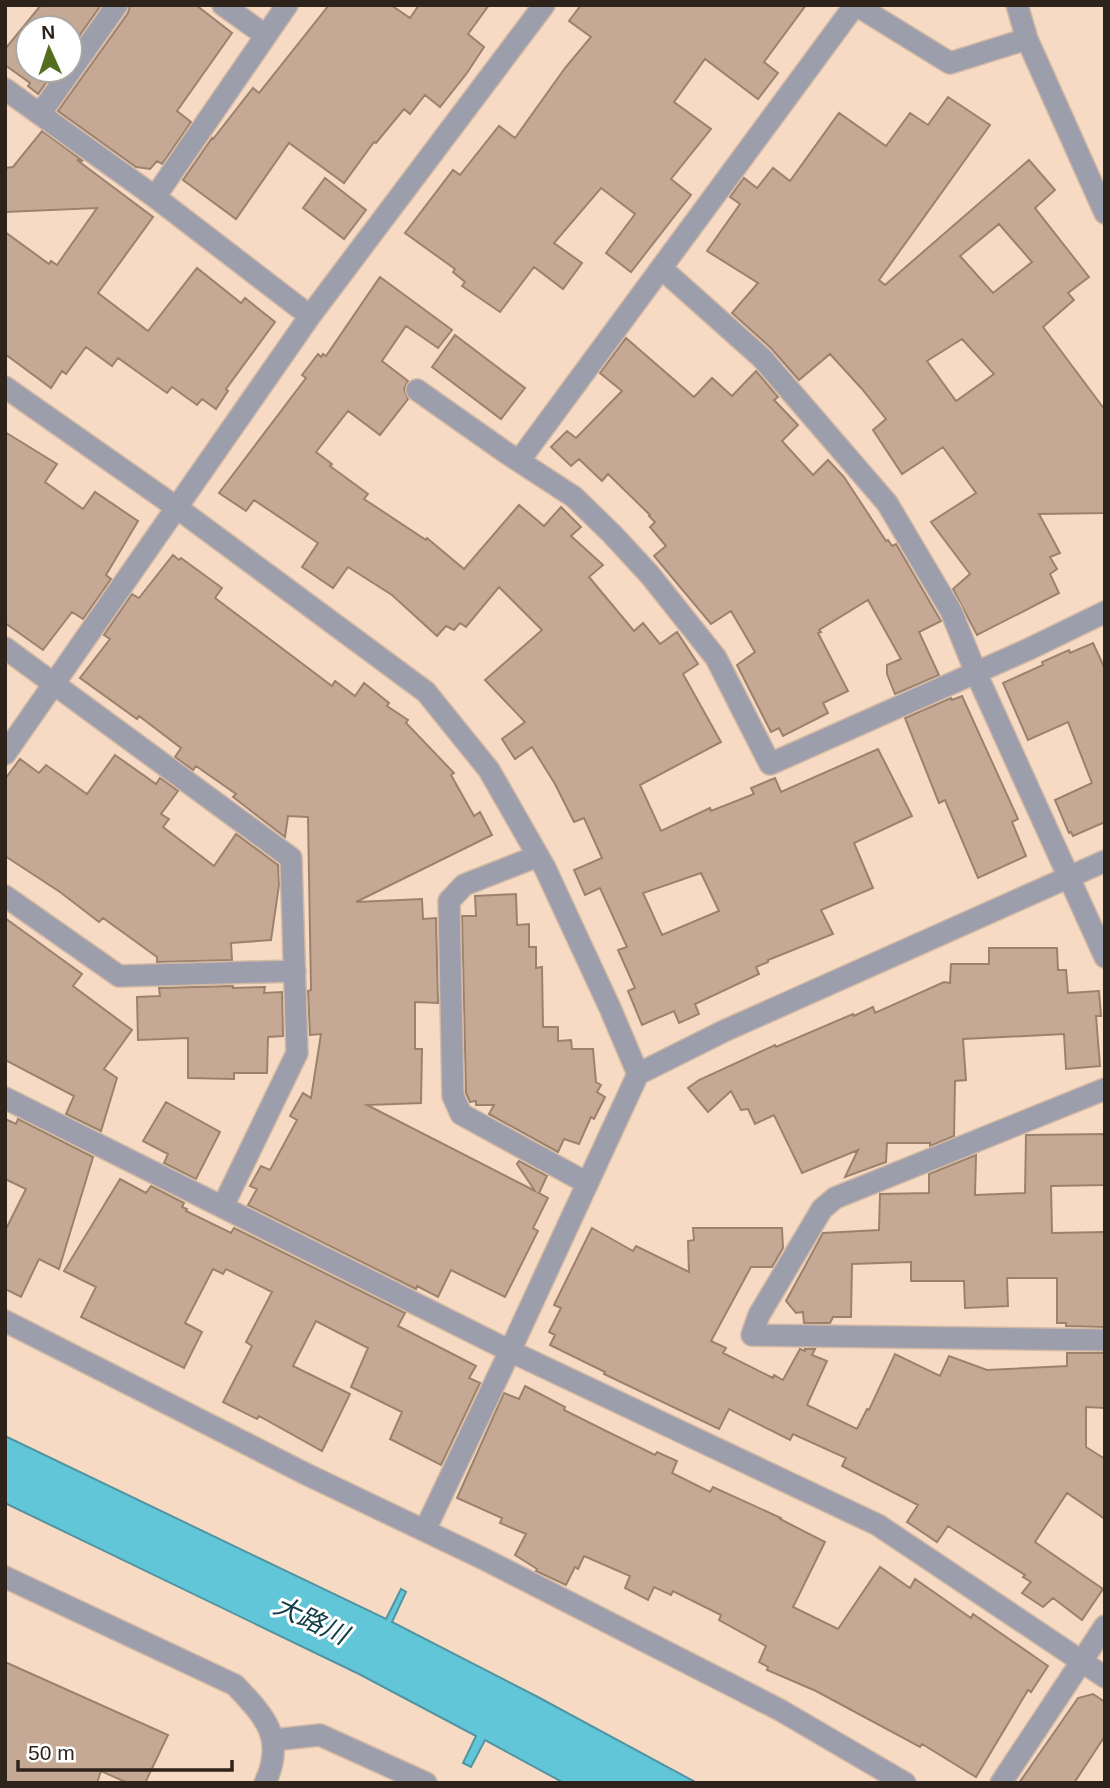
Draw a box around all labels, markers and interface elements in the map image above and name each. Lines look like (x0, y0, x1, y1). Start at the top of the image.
north arrow (14, 14, 84, 84)
text: N (41, 22, 56, 43)
water label: 大路川 (269, 1590, 355, 1651)
scale bar (18, 1728, 231, 1772)
text: 50 m (28, 1741, 75, 1764)

